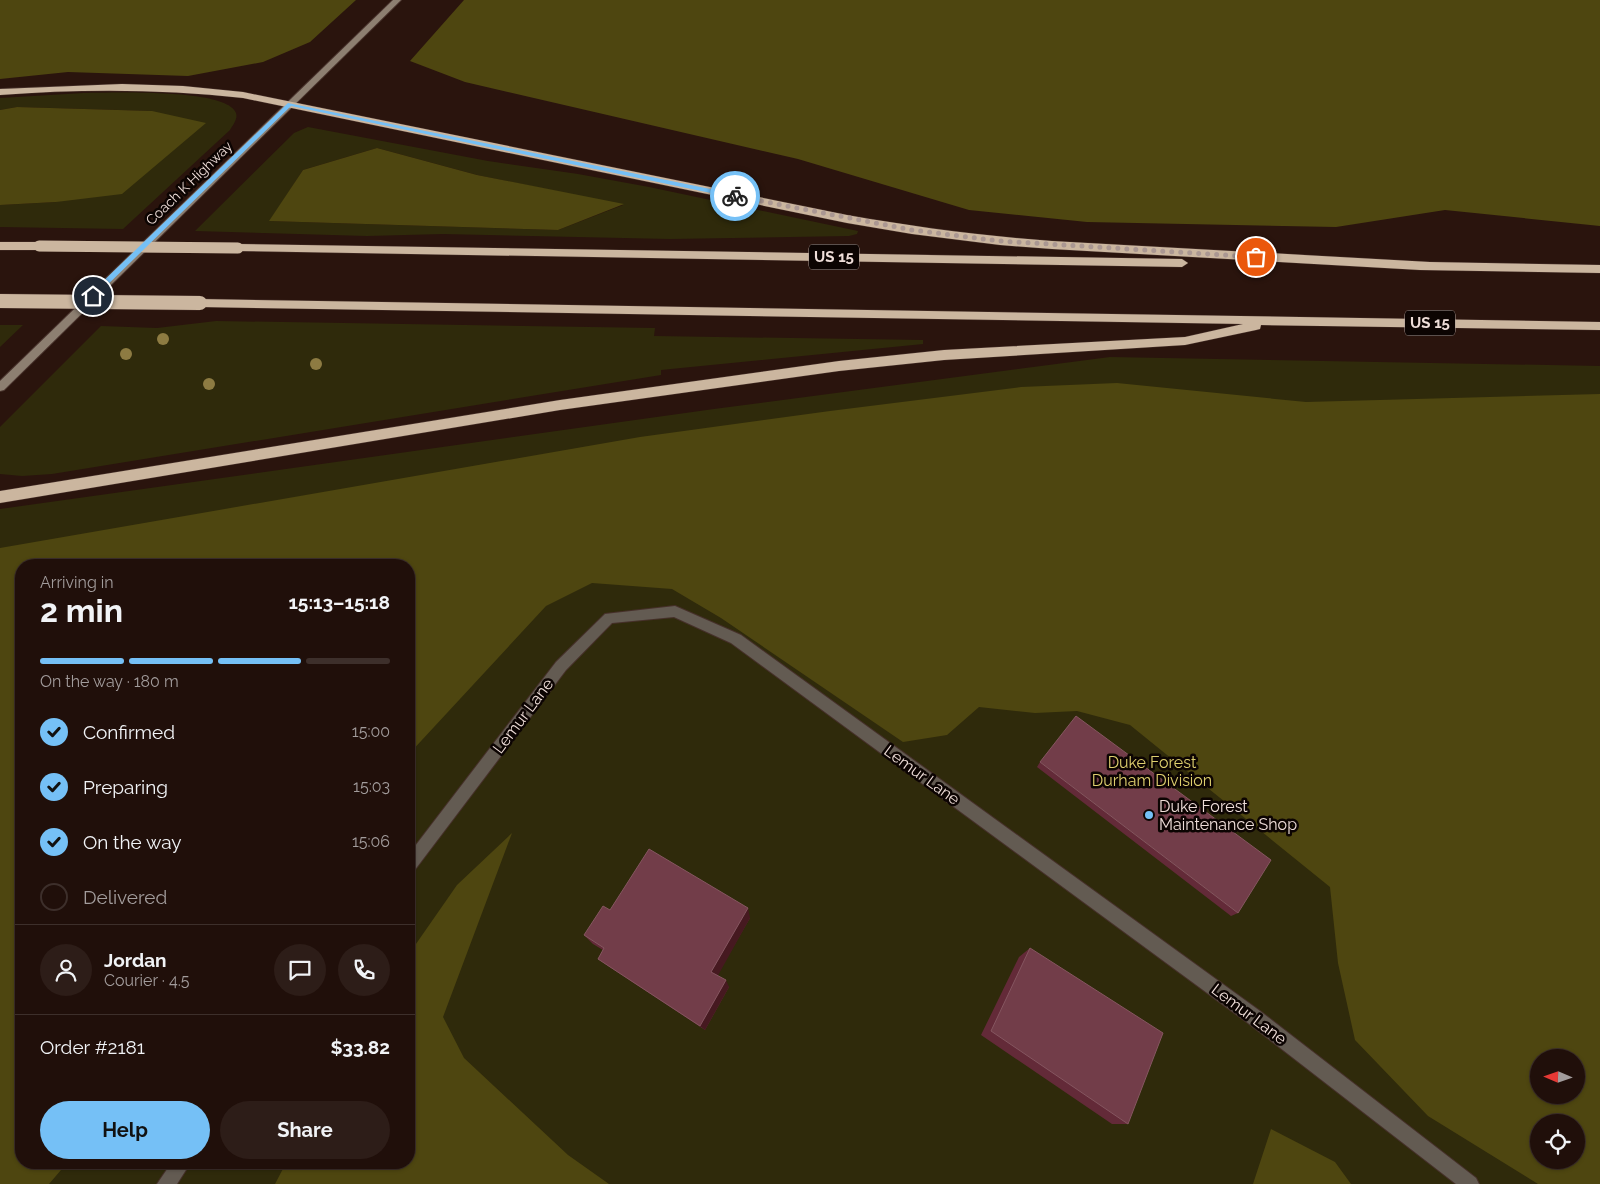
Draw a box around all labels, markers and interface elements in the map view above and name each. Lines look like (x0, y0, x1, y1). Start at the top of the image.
street label: Coach K Highway (143, 138, 236, 228)
courier (710, 171, 760, 221)
icon: bike (721, 182, 749, 210)
pin (1235, 236, 1277, 278)
icon: bag (1242, 243, 1270, 271)
road number: US 15 (809, 244, 859, 270)
pin (72, 275, 114, 317)
icon: home (79, 282, 107, 310)
road number: US 15 (1405, 310, 1455, 336)
text: Arriving in (40, 573, 114, 592)
text: 15:13–15:18 (288, 591, 390, 613)
text: 2 min (40, 592, 123, 629)
text: On the way · 180 m (40, 672, 179, 691)
street label: Lemur Lane (489, 675, 557, 757)
icon: check (40, 718, 68, 746)
text: Confirmed (83, 721, 175, 743)
text: 15:00 (352, 722, 390, 741)
street label: Lemur Lane (880, 741, 964, 809)
park label: Duke Forest Durham Division (1092, 753, 1212, 790)
icon: check (40, 773, 68, 801)
text: Preparing (83, 776, 168, 798)
text: 15:03 (353, 777, 390, 796)
place label: Duke Forest Maintenance Shop (1159, 797, 1297, 834)
marker: Duke Forest Maintenance Shop (1143, 809, 1155, 821)
icon: check (40, 828, 68, 856)
text: On the way (83, 831, 182, 853)
text: 15:06 (352, 832, 390, 851)
text: Delivered (83, 886, 167, 908)
button: person (40, 944, 92, 996)
button: chat (274, 944, 326, 996)
button: phone (338, 944, 390, 996)
text: Jordan (104, 949, 167, 971)
text: Courier · 4.5 (104, 971, 189, 990)
street label: Lemur Lane (1208, 980, 1290, 1048)
text: Order #2181 (40, 1036, 145, 1058)
text: $33.82 (330, 1036, 390, 1058)
north arrow (1530, 1049, 1585, 1104)
map controls (1530, 1049, 1585, 1169)
button: Help (40, 1101, 210, 1159)
button: Share (220, 1101, 390, 1159)
button: locate (1530, 1114, 1585, 1169)

